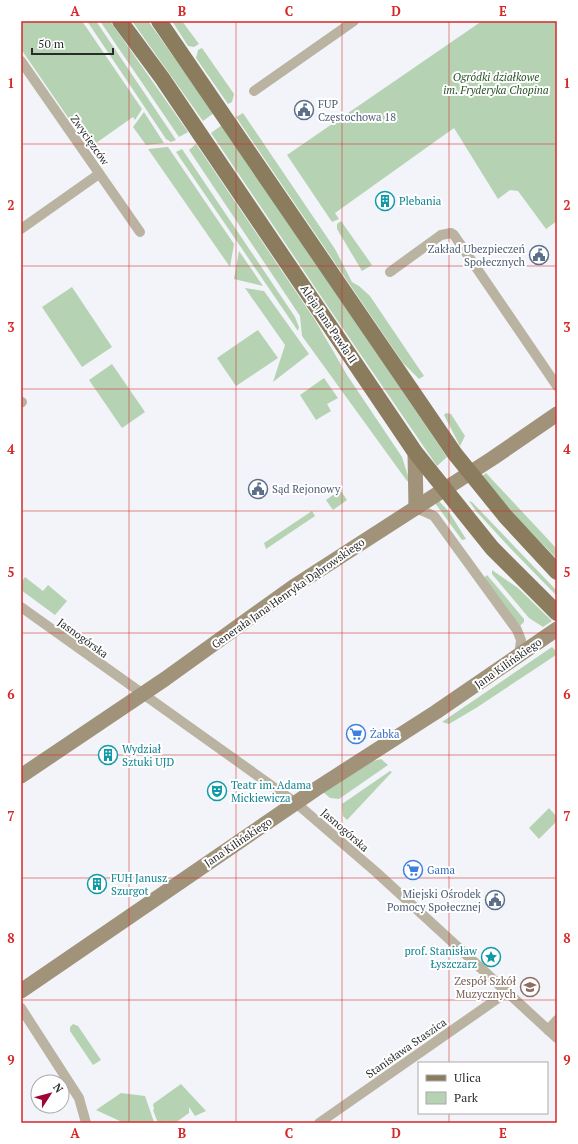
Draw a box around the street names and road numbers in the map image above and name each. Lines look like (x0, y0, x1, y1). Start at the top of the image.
street label: Zwycięzców (68, 112, 113, 169)
street label: Aleja Jana Pawła II (298, 282, 360, 366)
street label: Generała Jana Henryka Dąbrowskiego (209, 535, 367, 651)
street label: Jasnogórska (55, 615, 111, 661)
street label: Jana Kilińskiego (472, 635, 544, 691)
street label: Jasnogórska (318, 805, 372, 855)
street label: Jana Kilińskiego (201, 814, 275, 870)
street label: Stanisława Staszica (363, 1015, 449, 1081)

